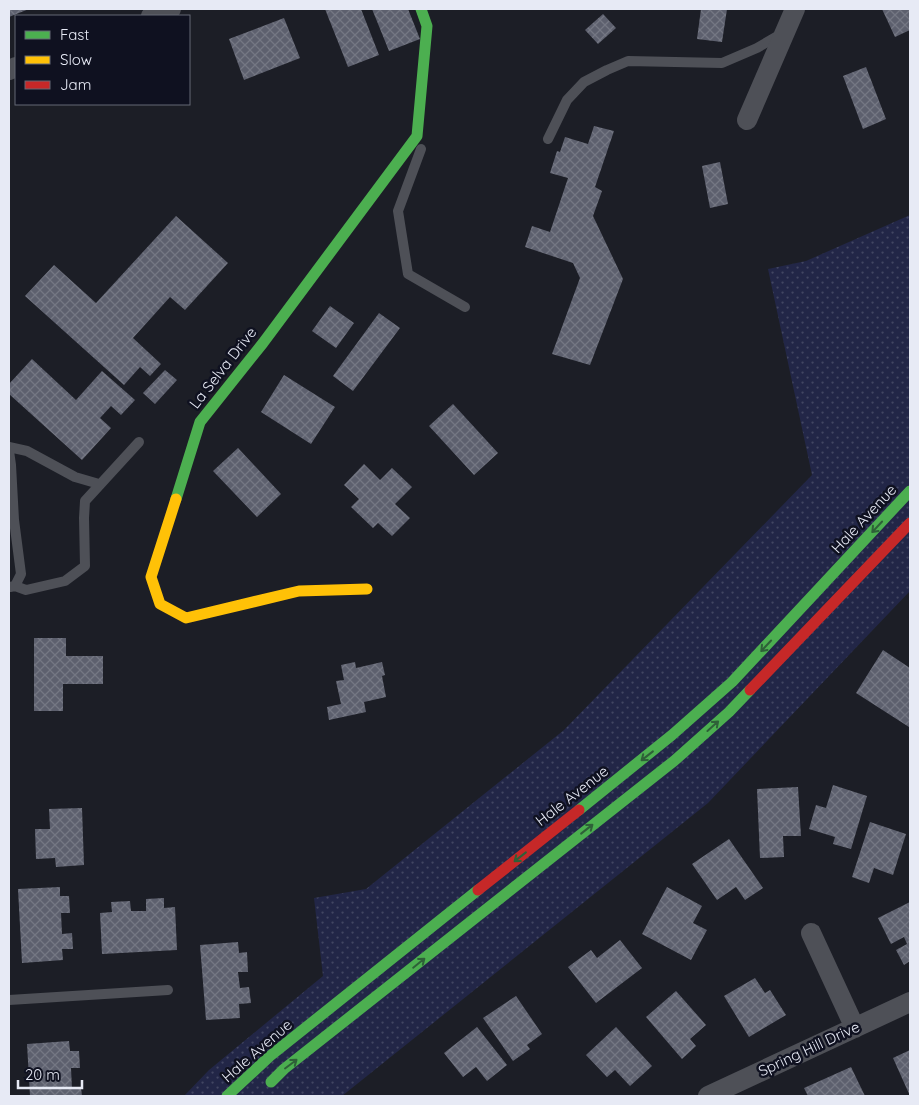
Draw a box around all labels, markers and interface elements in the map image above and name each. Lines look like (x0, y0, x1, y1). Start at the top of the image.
legend (15, 15, 190, 105)
text: Fast (60, 25, 89, 44)
text: Slow (60, 50, 92, 69)
text: Jam (60, 75, 91, 94)
street label: La Selva Drive (185, 323, 260, 412)
street label: Hale Avenue (827, 480, 900, 557)
one-way arrow (871, 521, 883, 533)
one-way arrow (760, 639, 772, 652)
one-way arrow (706, 720, 719, 732)
one-way arrow (641, 750, 654, 761)
street label: Hale Avenue (532, 761, 612, 830)
one-way arrow (580, 824, 593, 835)
one-way arrow (513, 851, 526, 862)
one-way arrow (412, 957, 425, 968)
street label: Hale Avenue (218, 1015, 296, 1086)
street label: Spring Hill Drive (755, 1017, 863, 1080)
scale bar (18, 1058, 81, 1090)
one-way arrow (284, 1058, 297, 1069)
text: 20 m (25, 1065, 60, 1084)

